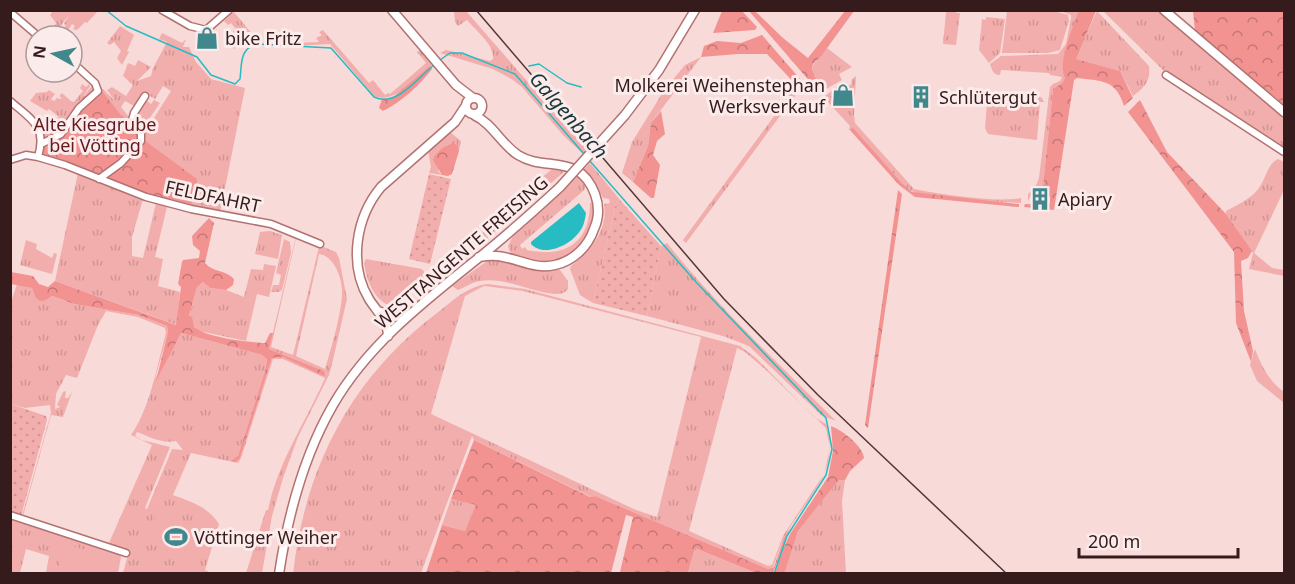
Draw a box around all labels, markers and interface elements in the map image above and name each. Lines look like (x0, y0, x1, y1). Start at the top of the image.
north arrow (24, 24, 84, 84)
shop icon: bike Fritz (194, 25, 220, 51)
place label: bike Fritz (225, 26, 302, 50)
text: N (27, 44, 51, 60)
water label: Galgenbach (524, 66, 614, 164)
place label: Molkerei Weihenstephan Werksverkauf (615, 73, 826, 118)
shop icon: Molkerei Weihenstephan Werksverkauf (830, 82, 856, 108)
building icon: Schlütergut (908, 84, 934, 110)
place label: Schlütergut (939, 85, 1038, 109)
park label: Alte Kiesgrube bei Vötting (34, 112, 156, 157)
street label: WESTTANGENTE FREISING (369, 170, 553, 334)
street label: FELDFAHRT (163, 174, 263, 218)
building icon: Apiary (1027, 186, 1053, 212)
place label: Apiary (1058, 187, 1113, 211)
scale bar (1079, 521, 1238, 559)
sports icon: Vöttinger Weiher (163, 524, 189, 550)
place label: Vöttinger Weiher (194, 525, 338, 549)
text: 200 m (1088, 529, 1140, 553)

